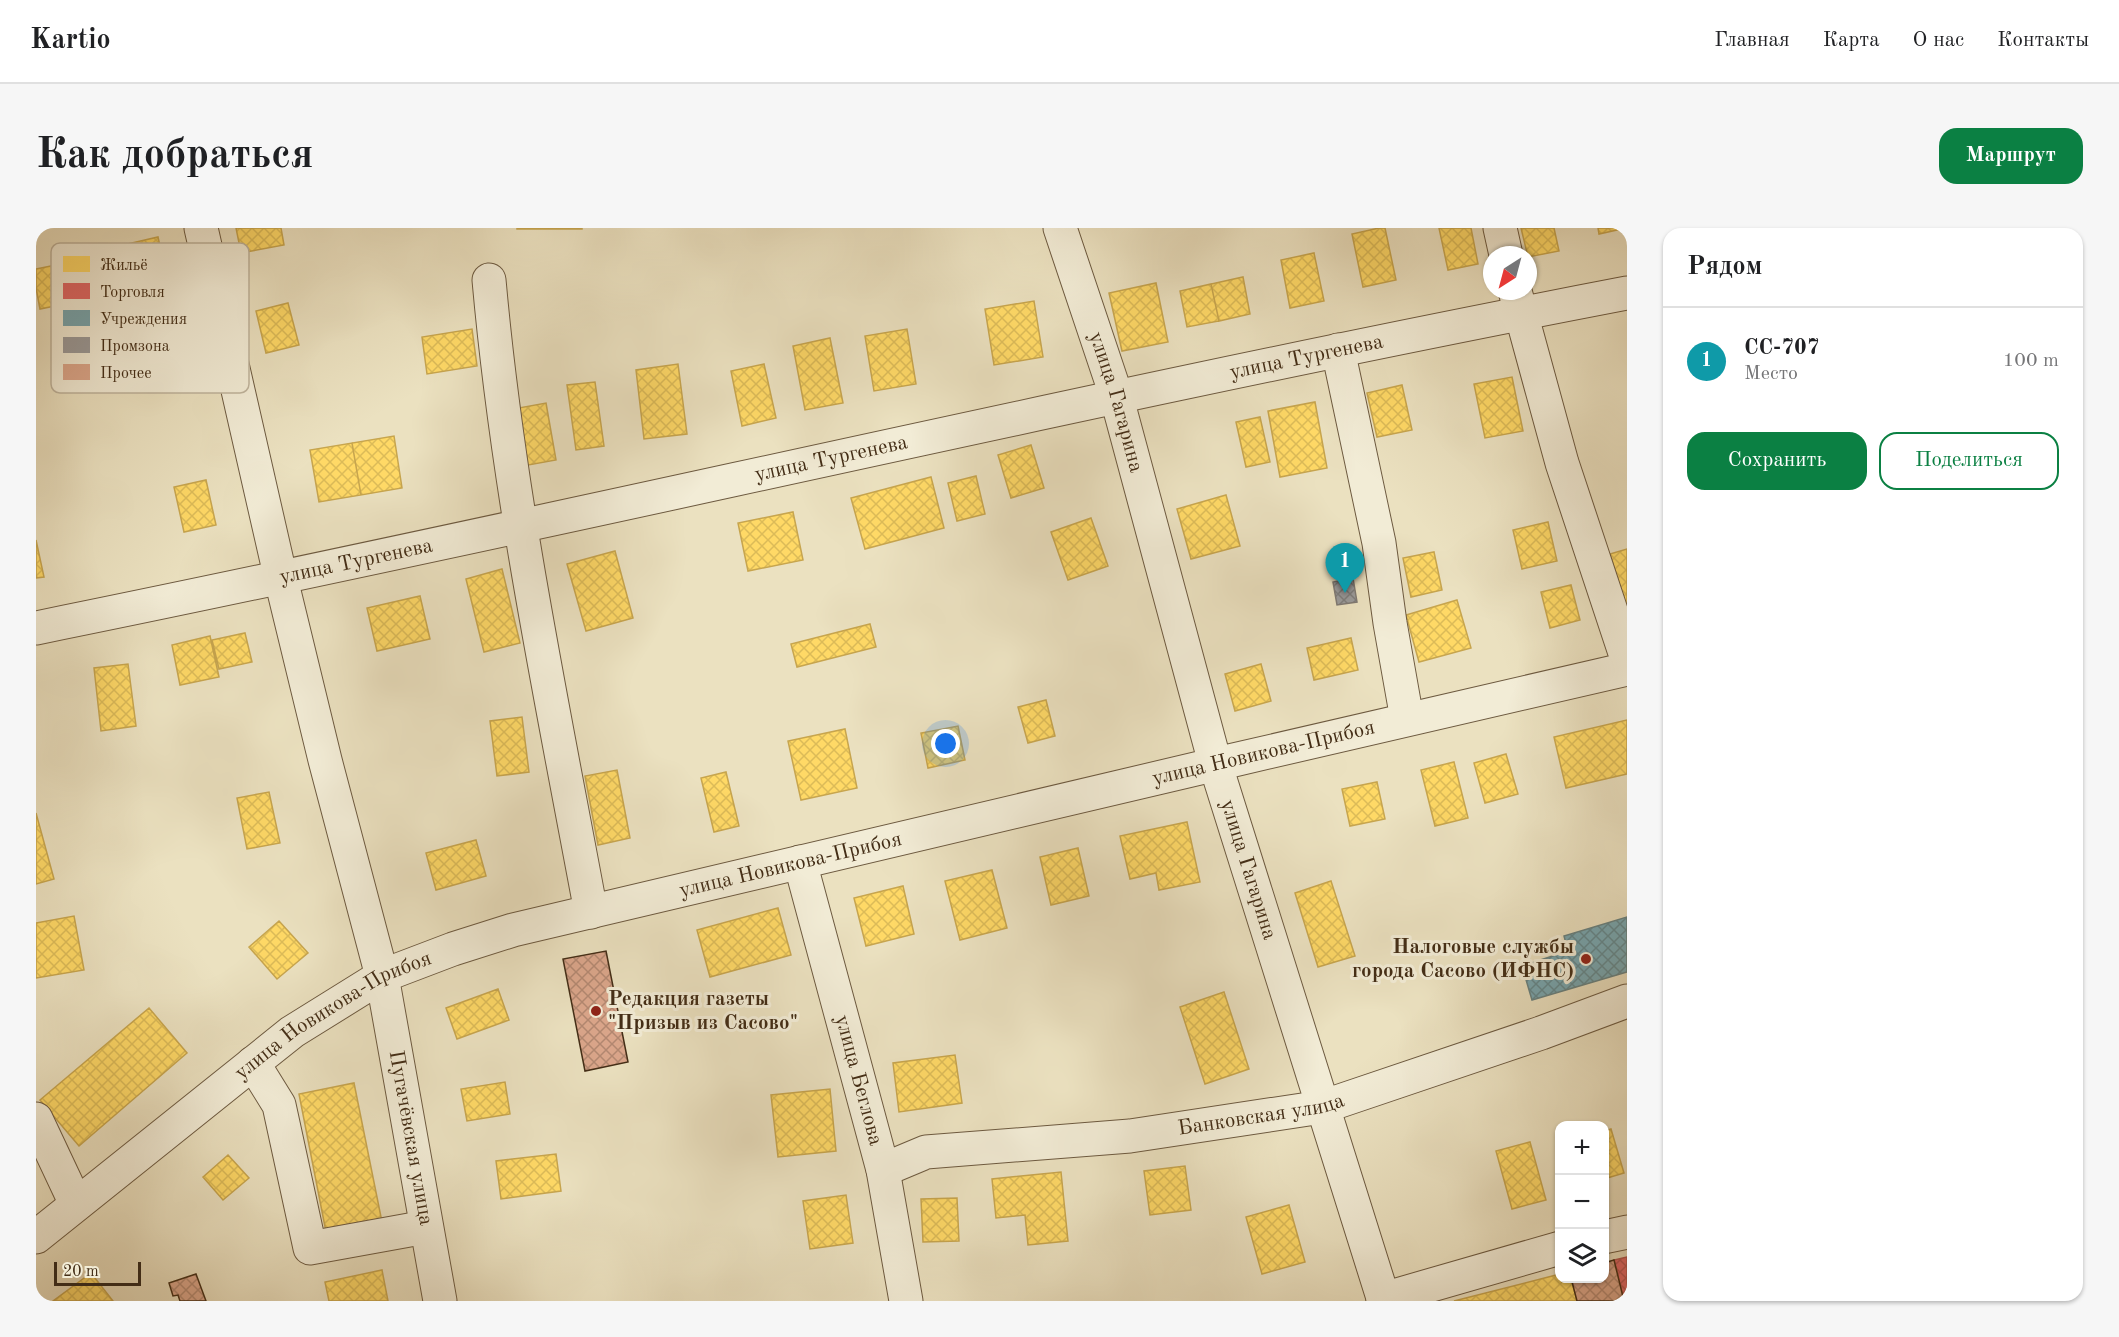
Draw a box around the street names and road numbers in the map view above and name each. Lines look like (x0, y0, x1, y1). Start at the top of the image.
street label: улица Гагарина (1085, 329, 1147, 475)
street label: улица Тургенева (1228, 331, 1385, 383)
street label: улица Тургенева (753, 432, 910, 485)
street label: улица Тургенева (278, 535, 435, 588)
street label: улица Новикова-Прибоя (1150, 717, 1377, 789)
street label: улица Гагарина (1217, 797, 1280, 942)
street label: улица Новикова-Прибоя (677, 828, 904, 901)
street label: улица Новикова-Прибоя (231, 948, 434, 1084)
street label: улица Беглова (831, 1013, 886, 1148)
street label: Пугачёвская улица (385, 1049, 437, 1227)
street label: Банковская улица (1176, 1090, 1347, 1139)

